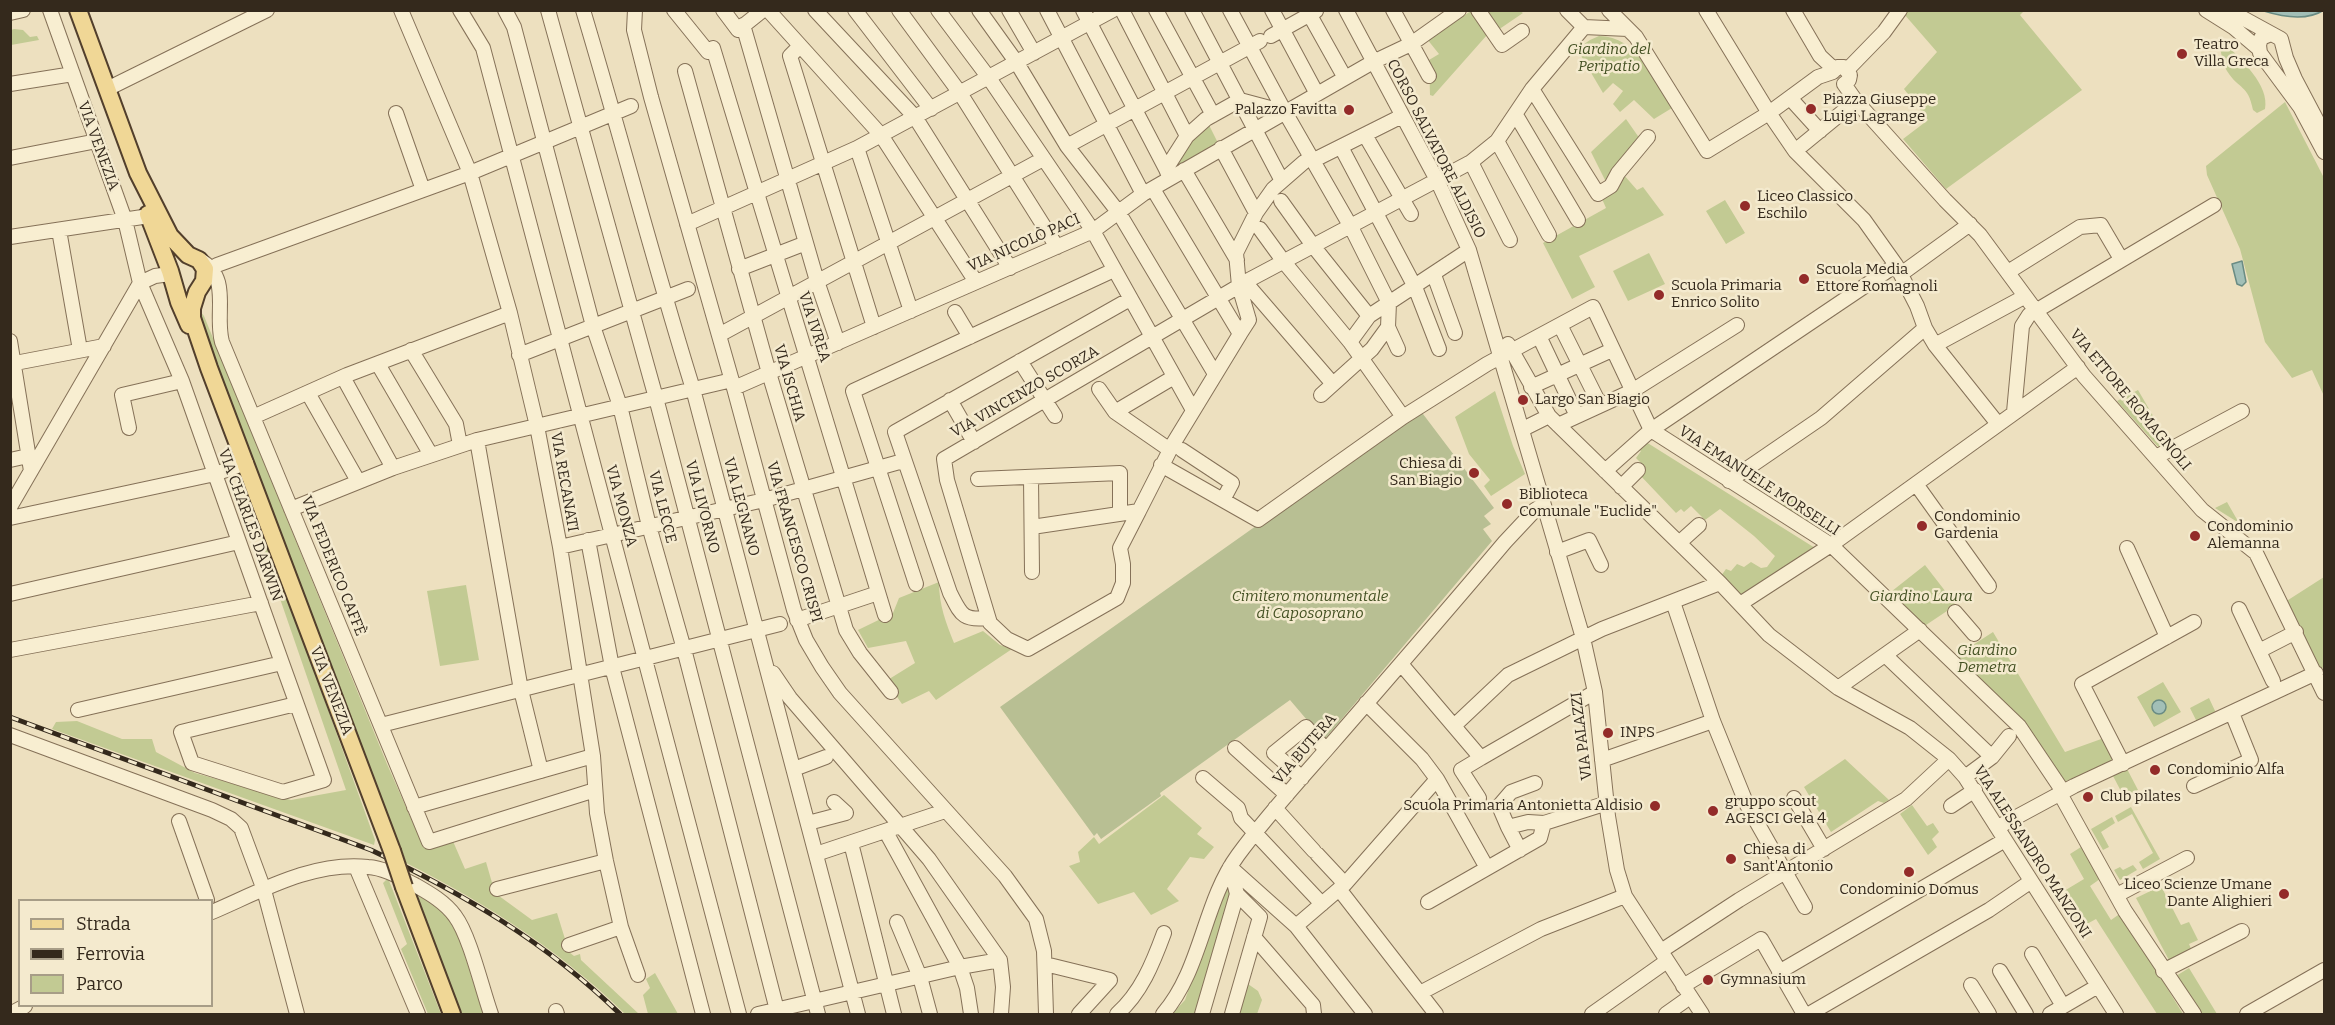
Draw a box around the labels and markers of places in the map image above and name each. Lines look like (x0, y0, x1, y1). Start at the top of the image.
place label: Teatro Villa Greca (2194, 36, 2269, 71)
marker: Teatro Villa Greca (2175, 47, 2189, 61)
place label: Piazza Giuseppe Luigi Lagrange (1823, 91, 1936, 126)
place label: Palazzo Favitta (1235, 101, 1337, 119)
marker: Piazza Giuseppe Luigi Lagrange (1804, 102, 1818, 116)
marker: Palazzo Favitta (1342, 103, 1356, 117)
place label: Liceo Classico Eschilo (1757, 188, 1853, 223)
marker: Liceo Classico Eschilo (1738, 199, 1752, 213)
place label: Scuola Media Ettore Romagnoli (1816, 261, 1938, 296)
marker: Scuola Media Ettore Romagnoli (1797, 272, 1811, 286)
place label: Scuola Primaria Enrico Solito (1671, 277, 1782, 312)
marker: Scuola Primaria Enrico Solito (1652, 288, 1666, 302)
place label: Largo San Biagio (1535, 391, 1650, 409)
marker: Largo San Biagio (1516, 393, 1530, 407)
place label: Chiesa di San Biagio (1390, 455, 1462, 490)
marker: Chiesa di San Biagio (1467, 466, 1481, 480)
place label: Biblioteca Comunale "Euclide" (1519, 486, 1657, 521)
marker: Biblioteca Comunale "Euclide" (1500, 497, 1514, 511)
place label: Condominio Gardenia (1934, 508, 2020, 543)
place label: Condominio Alemanna (2207, 518, 2293, 553)
marker: Condominio Gardenia (1915, 519, 1929, 533)
marker: Condominio Alemanna (2188, 529, 2202, 543)
place label: INPS (1620, 724, 1655, 742)
marker: INPS (1601, 726, 1615, 740)
place label: Condominio Alfa (2167, 761, 2284, 779)
marker: Condominio Alfa (2148, 763, 2162, 777)
place label: Club pilates (2100, 788, 2181, 806)
marker: Club pilates (2081, 790, 2095, 804)
place label: gruppo scout AGESCI Gela 4 (1725, 793, 1826, 828)
place label: Scuola Primaria Antonietta Aldisio (1403, 797, 1643, 815)
marker: Scuola Primaria Antonietta Aldisio (1648, 799, 1662, 813)
marker: gruppo scout AGESCI Gela 4 (1706, 804, 1720, 818)
place label: Chiesa di Sant'Antonio (1743, 841, 1833, 876)
marker: Chiesa di Sant'Antonio (1724, 852, 1738, 866)
marker: Condominio Domus (1902, 865, 1916, 879)
place label: Liceo Scienze Umane Dante Alighieri (2124, 876, 2272, 911)
place label: Condominio Domus (1839, 881, 1979, 899)
marker: Liceo Scienze Umane Dante Alighieri (2277, 887, 2291, 901)
place label: Gymnasium (1720, 971, 1806, 989)
marker: Gymnasium (1701, 973, 1715, 987)

